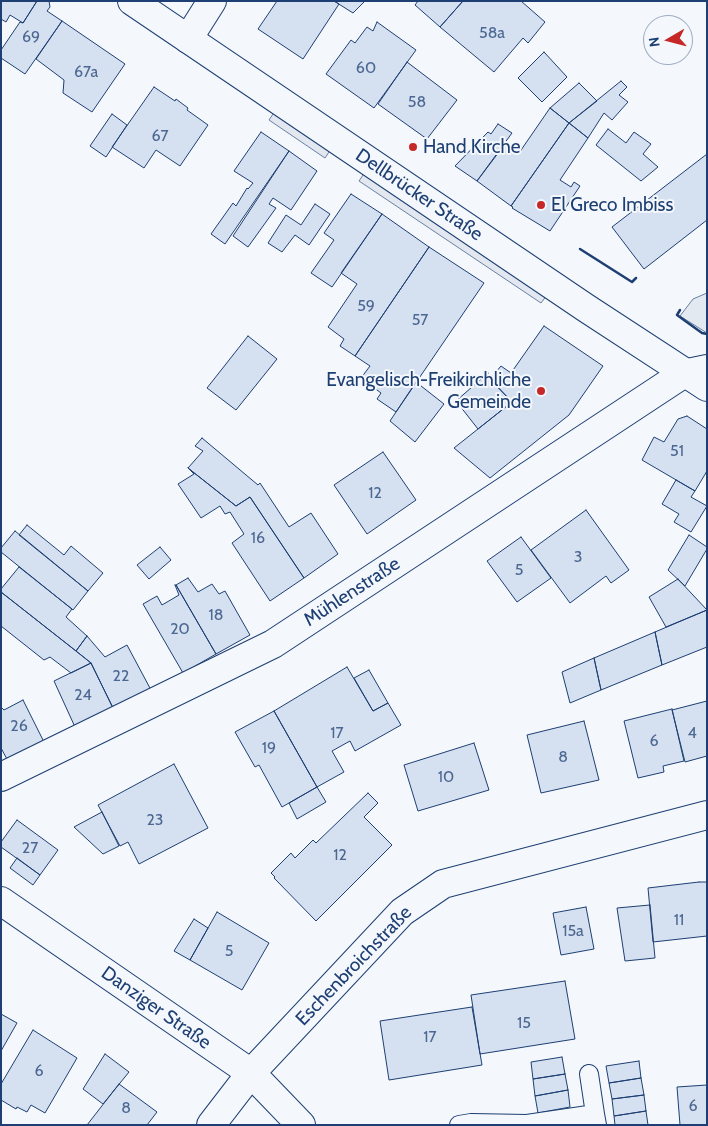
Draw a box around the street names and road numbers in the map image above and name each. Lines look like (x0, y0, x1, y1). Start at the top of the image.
street label: Dellbrücker Straße (351, 144, 487, 246)
street label: Mühlenstraße (300, 552, 404, 632)
street label: Eschenbroichstraße (291, 902, 417, 1030)
street label: Danziger Straße (97, 962, 215, 1054)

